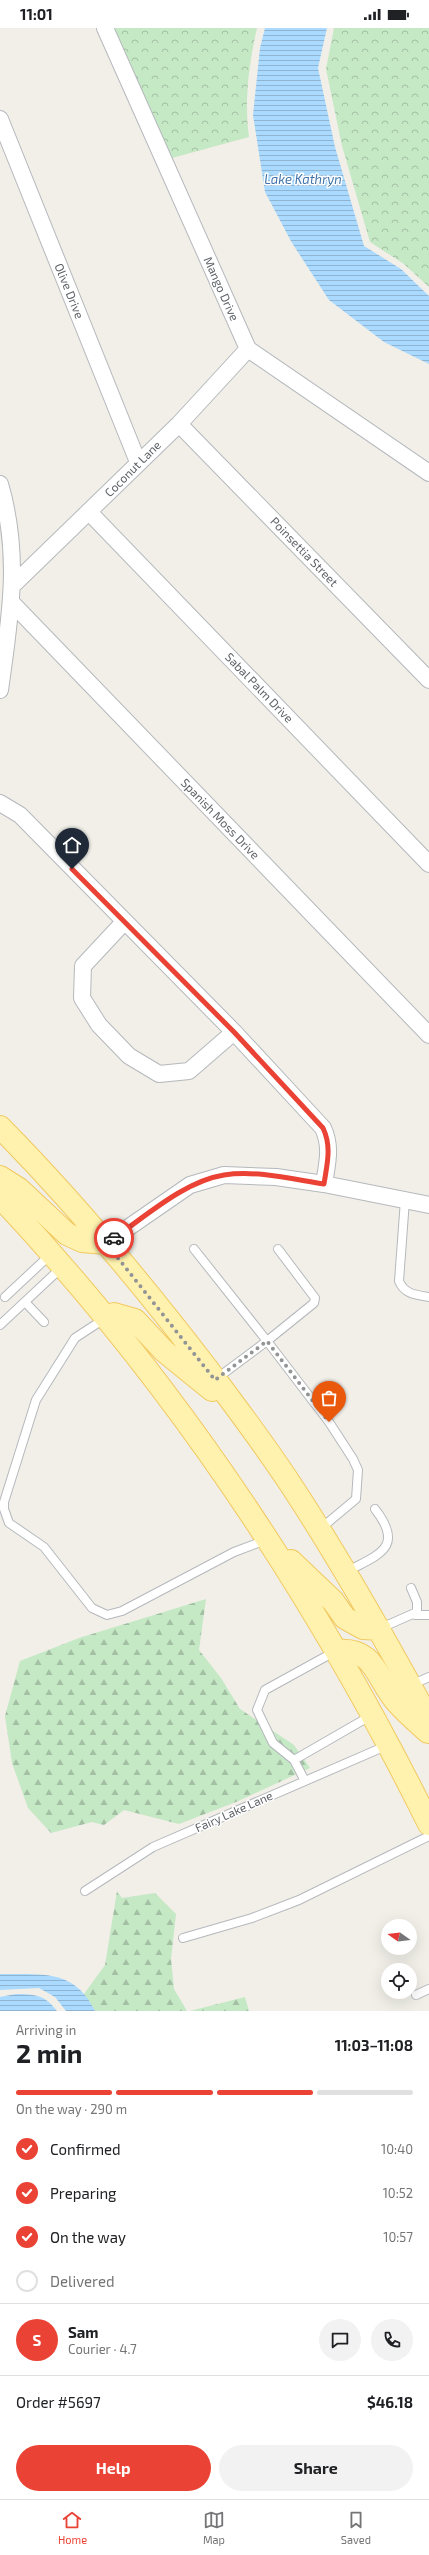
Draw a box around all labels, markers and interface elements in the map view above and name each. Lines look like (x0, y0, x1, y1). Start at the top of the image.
text: 11:01 (20, 5, 53, 23)
water label: Lake Kathryn (264, 171, 342, 187)
street label: Mango Drive (202, 254, 242, 323)
street label: Olive Drive (52, 261, 87, 320)
street label: Coconut Lane (101, 437, 163, 499)
street label: Poinsettia Street (268, 514, 342, 589)
street label: Sabal Palm Drive (223, 650, 297, 725)
street label: Spanish Moss Drive (179, 775, 263, 862)
pin (55, 828, 89, 869)
icon: home (61, 834, 83, 856)
courier (94, 1218, 134, 1258)
icon: car (103, 1227, 125, 1249)
pin (312, 1381, 346, 1422)
icon: bag (318, 1387, 340, 1409)
street label: Fairy Lake Lane (193, 1788, 274, 1834)
north arrow (381, 1919, 417, 1955)
map controls (381, 1919, 417, 1999)
button: locate (381, 1963, 417, 1999)
text: Arriving in (16, 2022, 76, 2038)
text: 11:03–11:08 (335, 2036, 413, 2054)
text: 2 min (16, 2037, 82, 2068)
text: On the way · 290 m (16, 2101, 127, 2117)
icon: check (16, 2138, 38, 2160)
text: Confirmed (50, 2140, 121, 2158)
text: 10:40 (381, 2141, 413, 2157)
icon: check (16, 2182, 38, 2204)
text: Preparing (50, 2184, 116, 2202)
text: 10:52 (383, 2185, 413, 2201)
icon: check (16, 2226, 38, 2248)
text: On the way (50, 2228, 126, 2246)
text: 10:57 (383, 2229, 413, 2245)
text: Delivered (50, 2272, 115, 2290)
button: chat (319, 2319, 361, 2361)
button: phone (371, 2319, 413, 2361)
text: Sam (68, 2323, 99, 2341)
text: S (33, 2331, 41, 2349)
text: Courier · 4.7 (68, 2341, 137, 2357)
text: Order #5697 (16, 2393, 101, 2411)
text: $46.18 (367, 2393, 413, 2411)
button: Help (16, 2445, 211, 2491)
button: Share (219, 2445, 413, 2491)
tab: Home (58, 2509, 87, 2546)
tab: Map (203, 2509, 225, 2546)
tab: Saved (341, 2509, 371, 2546)

